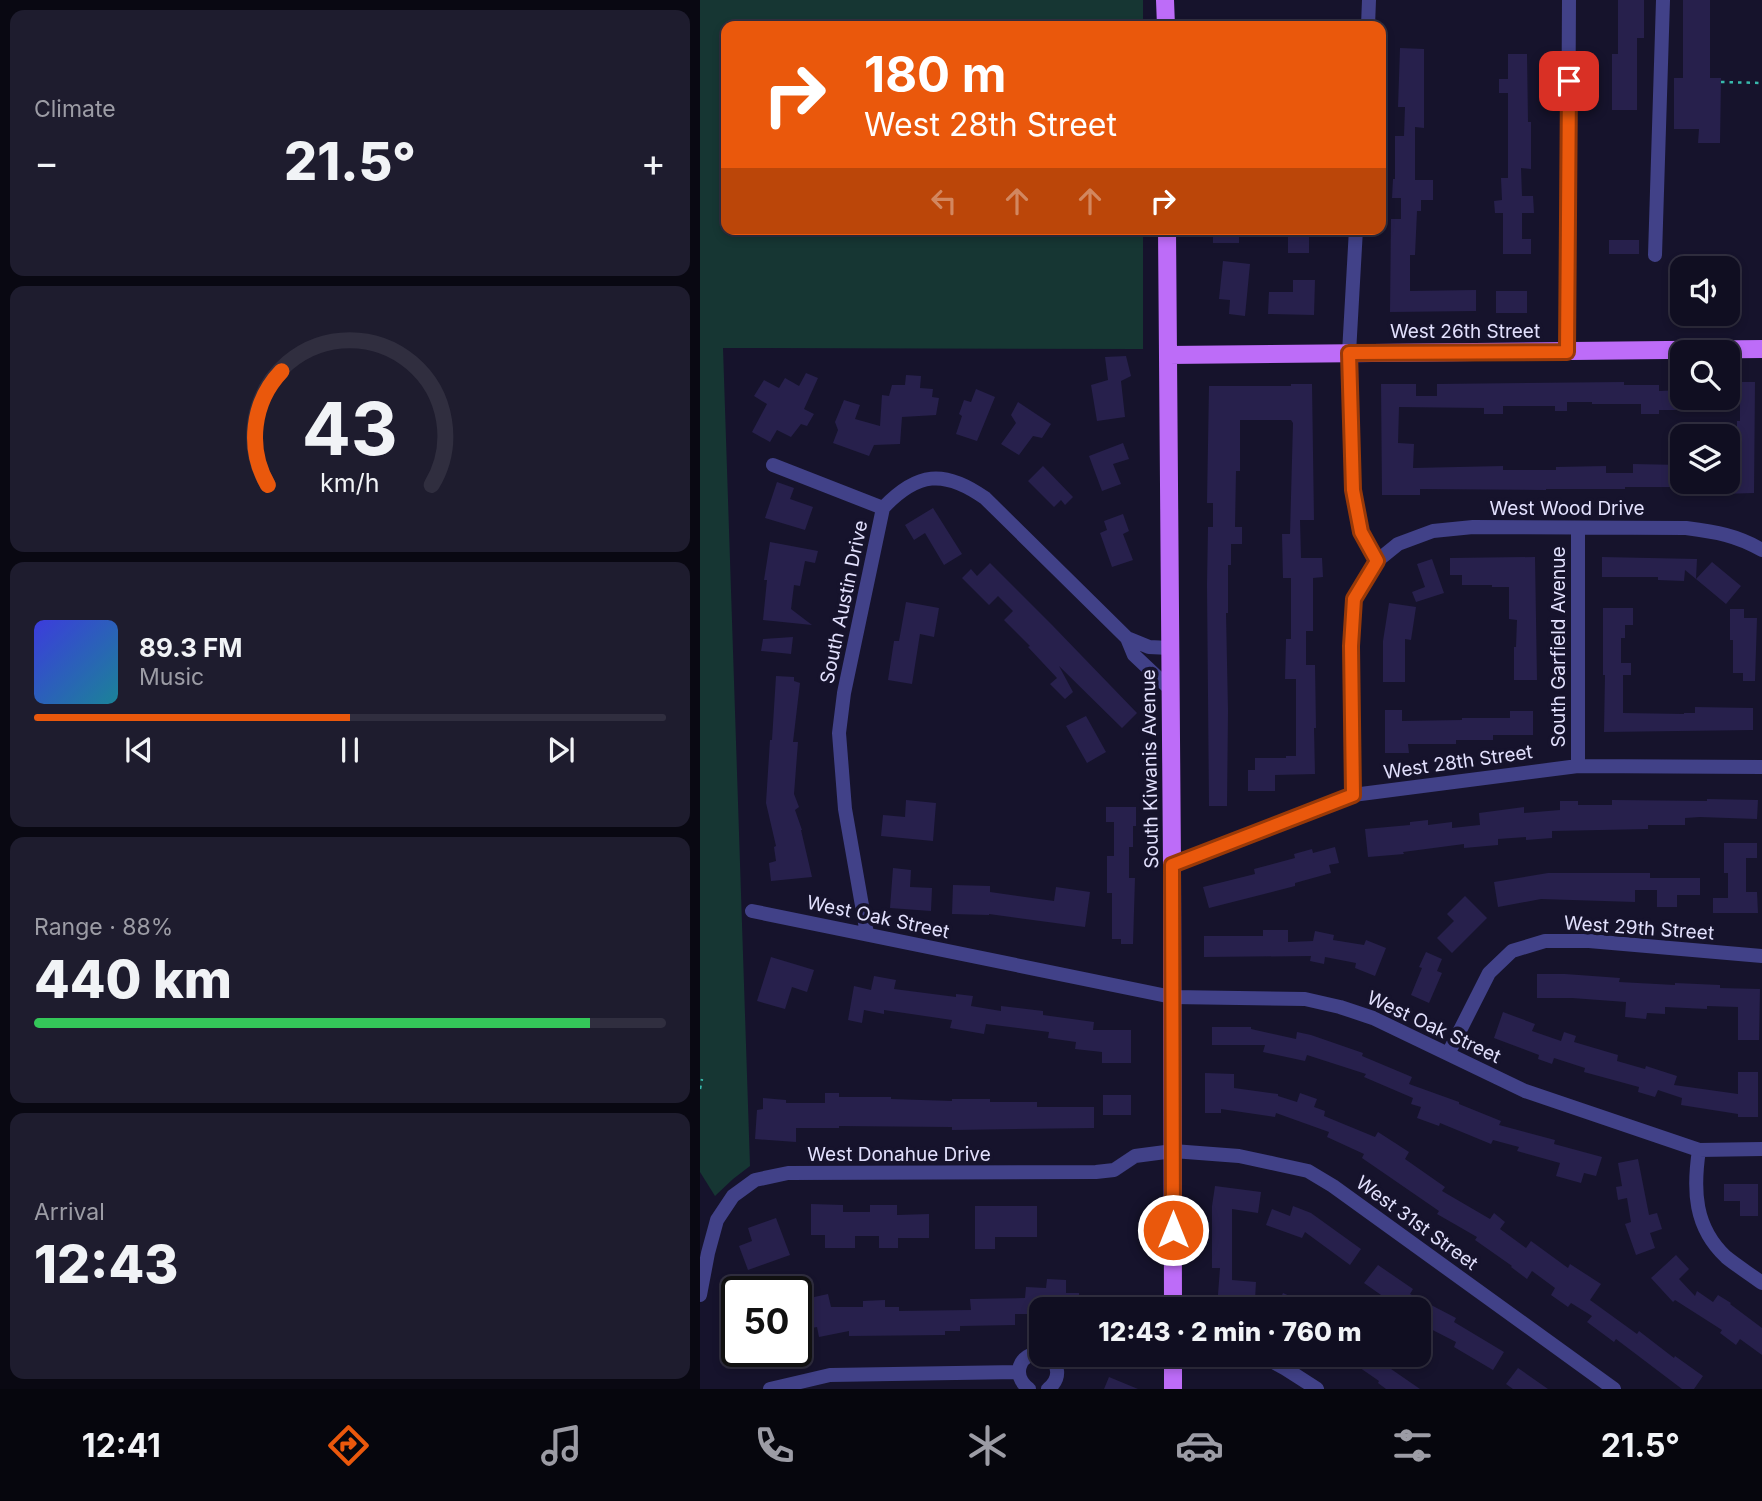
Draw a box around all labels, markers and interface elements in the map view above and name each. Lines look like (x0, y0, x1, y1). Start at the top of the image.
text: 180 m (864, 45, 1006, 104)
icon: right (749, 49, 840, 140)
pin (1539, 51, 1599, 111)
icon: arrive (1550, 62, 1588, 100)
text: Climate (34, 95, 116, 123)
text: West 28th Street (864, 105, 1117, 144)
text: 21.5° (284, 130, 416, 193)
text: − (34, 139, 59, 185)
text: + (641, 139, 666, 185)
icon: left (925, 182, 963, 220)
icon: ahead (998, 182, 1036, 220)
icon: ahead (1071, 182, 1109, 220)
icon: right (1144, 182, 1182, 220)
map controls (1670, 256, 1740, 494)
button: sound (1670, 256, 1740, 326)
street label: West 26th Street (1390, 320, 1540, 343)
button: search (1670, 340, 1740, 410)
text: 43 (302, 384, 398, 473)
button: layers (1670, 424, 1740, 494)
text: km/h (320, 467, 380, 497)
street label: West Wood Drive (1489, 497, 1645, 520)
street label: South Austin Drive (815, 518, 873, 686)
street label: South Garfield Avenue (1547, 547, 1570, 747)
text: 89.3 FM (139, 632, 243, 663)
text: Music (139, 663, 204, 691)
street label: South Kiwanis Avenue (1137, 669, 1163, 869)
icon: previous (120, 731, 158, 769)
icon: pause (331, 731, 369, 769)
icon: next (542, 731, 580, 769)
street label: West 28th Street (1382, 740, 1534, 784)
street label: West Oak Street (805, 891, 951, 943)
street label: West 29th Street (1563, 911, 1715, 945)
text: Range · 88% (34, 913, 173, 941)
text: 440 km (34, 948, 232, 1011)
street label: West Oak Street (1363, 986, 1505, 1068)
street label: West Donahue Drive (807, 1143, 991, 1166)
street label: West 31st Street (1352, 1171, 1482, 1275)
position arrow (1136, 1193, 1210, 1267)
text: Arrival (34, 1198, 105, 1226)
text: 12:43 (34, 1233, 178, 1296)
speed limit sign: 50 (721, 1276, 812, 1367)
text: 12:43 · 2 min · 760 m (1098, 1316, 1362, 1347)
icon: directions (324, 1421, 373, 1470)
icon: music (537, 1421, 586, 1470)
icon: phone (750, 1421, 799, 1470)
icon: climate (963, 1421, 1012, 1470)
icon: car (1175, 1421, 1224, 1470)
icon: filters (1388, 1421, 1437, 1470)
text: 12:41 (82, 1426, 161, 1465)
text: 21.5° (1601, 1426, 1680, 1465)

